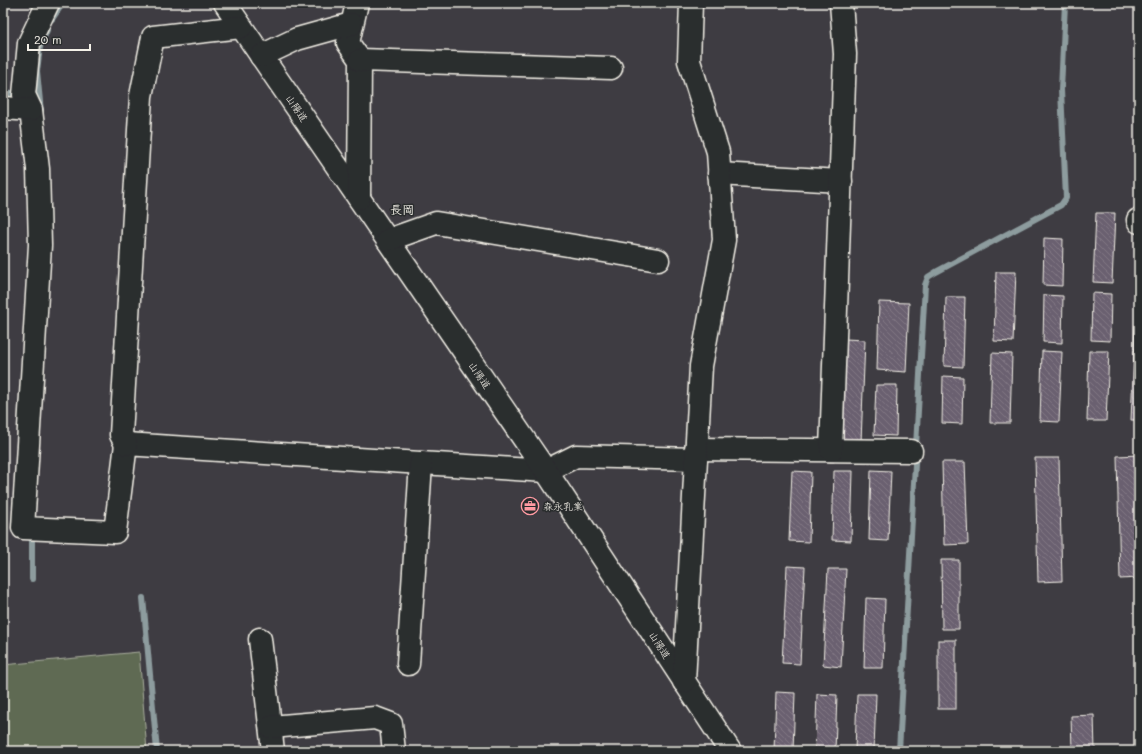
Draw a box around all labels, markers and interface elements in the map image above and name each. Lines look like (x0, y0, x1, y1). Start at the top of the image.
scale bar (28, 26, 90, 52)
text: 20 m (34, 31, 62, 47)
street label: 山陽道 (283, 92, 311, 124)
district label: 長岡 (390, 201, 414, 217)
street label: 山陽道 (466, 359, 494, 391)
office icon: 森永乳業 (520, 496, 540, 516)
place label: 森永乳業 (543, 499, 583, 513)
street label: 山陽道 (646, 629, 674, 661)

